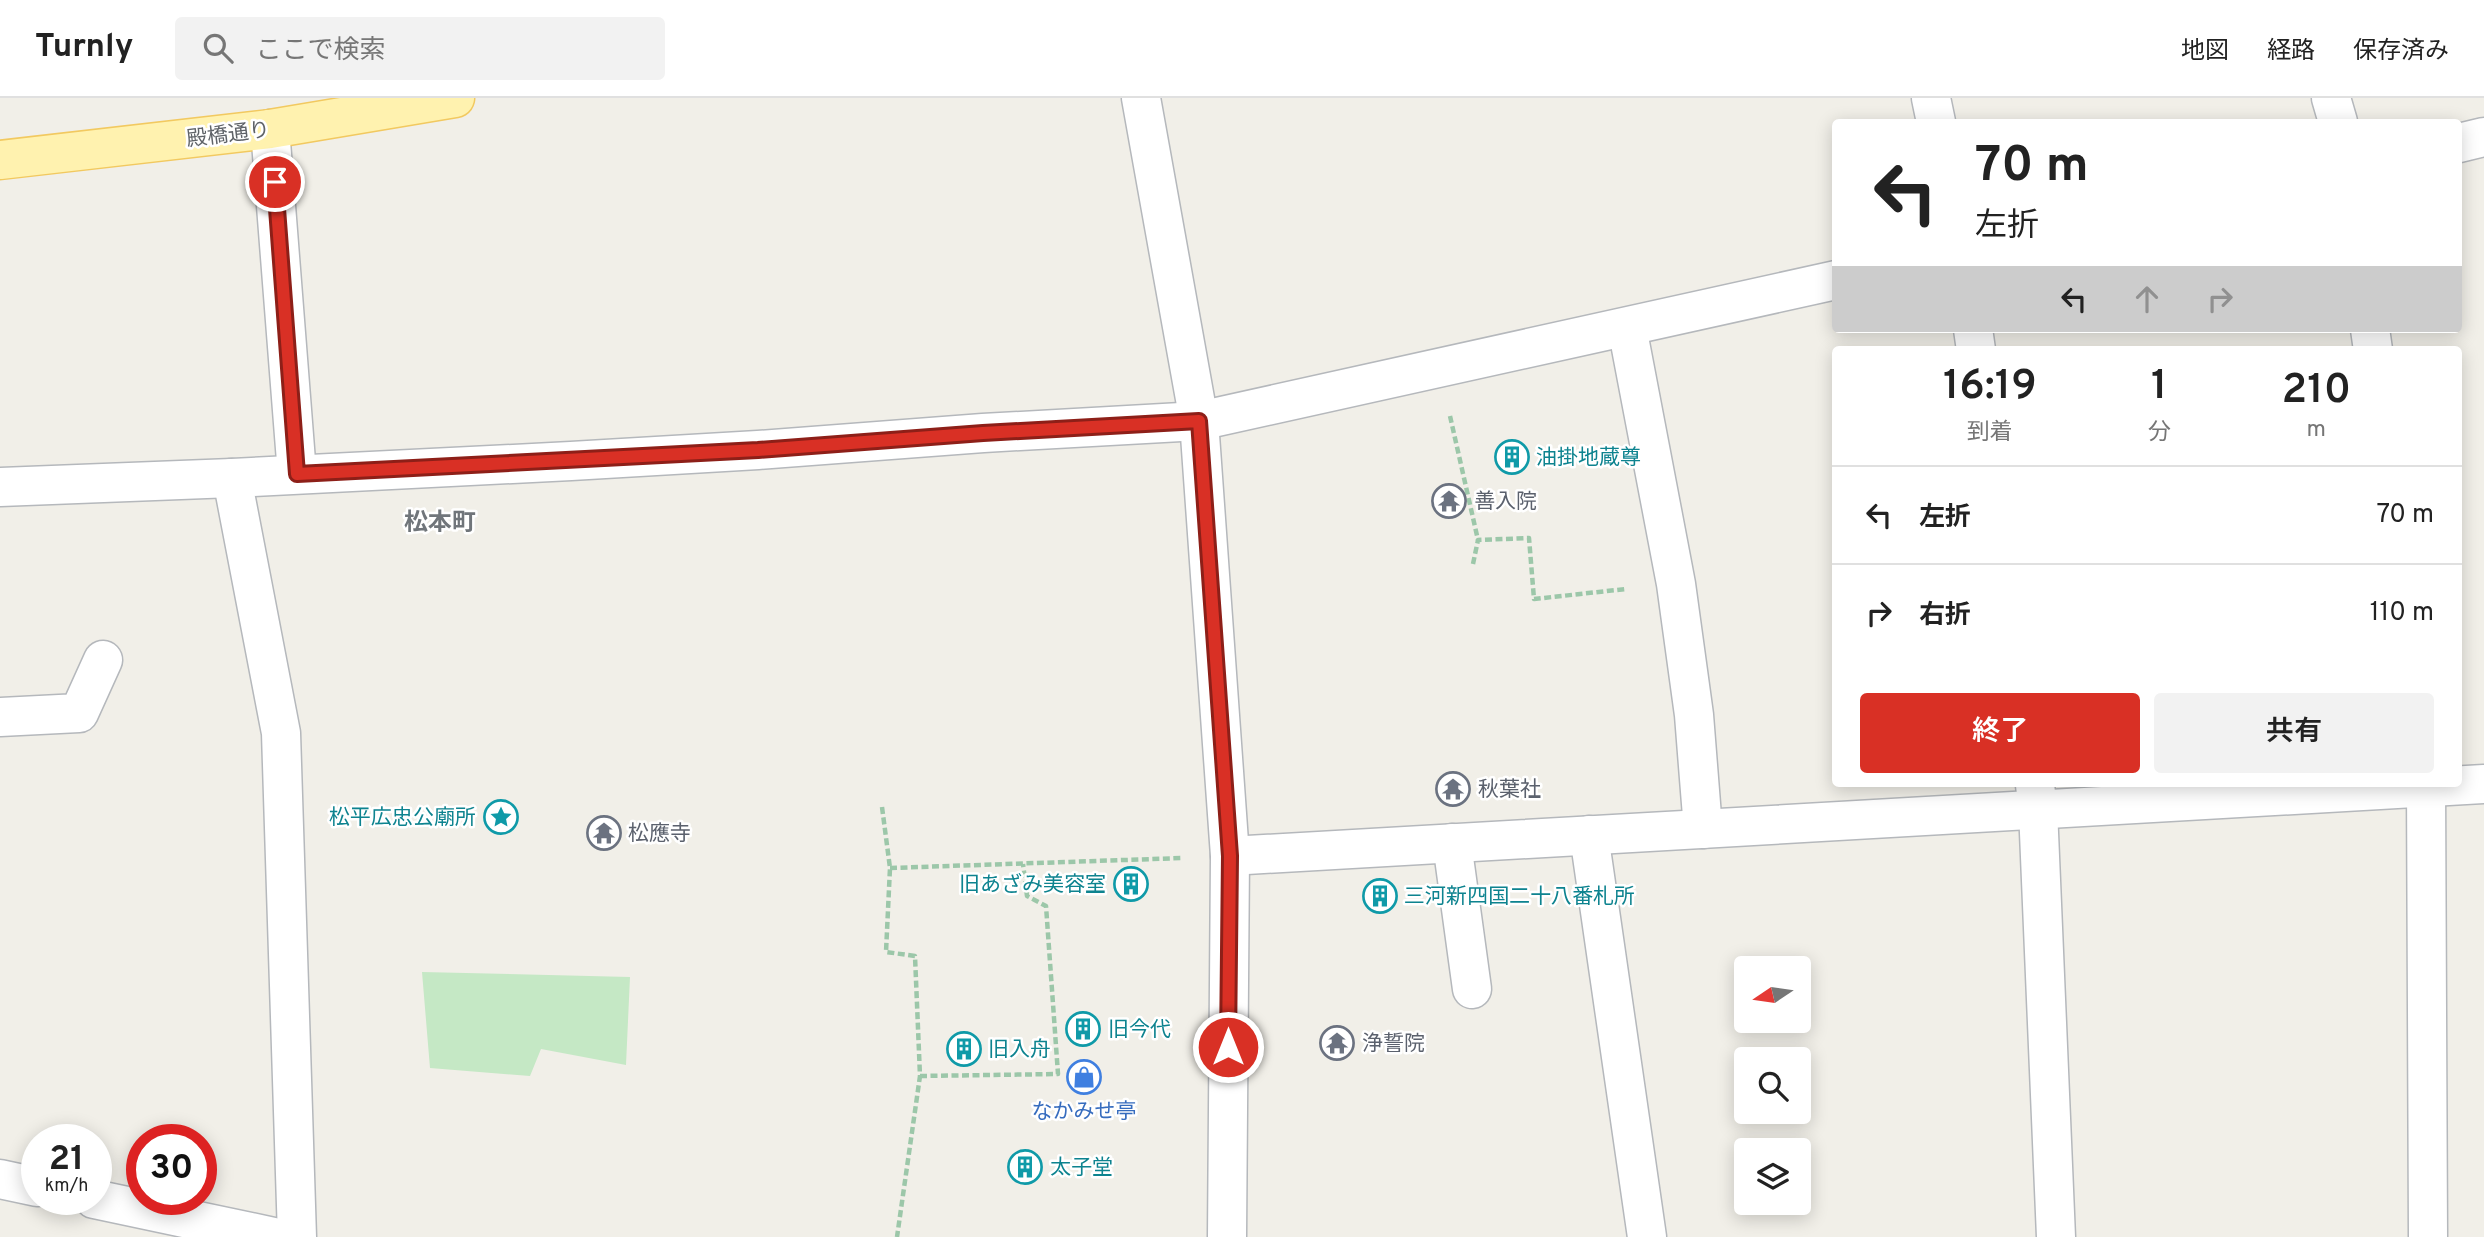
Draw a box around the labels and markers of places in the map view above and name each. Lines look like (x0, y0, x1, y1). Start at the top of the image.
pin (245, 152, 305, 212)
building icon: 油掛地蔵尊 (1493, 438, 1531, 476)
place label: 油掛地蔵尊 (1536, 445, 1641, 472)
temple icon: 善入院 (1430, 482, 1468, 520)
place label: 善入院 (1474, 489, 1537, 516)
temple icon: 秋葉社 (1434, 770, 1472, 808)
place label: 秋葉社 (1478, 777, 1541, 804)
place icon: 松平広忠公廟所 (482, 798, 520, 836)
place label: 松平広忠公廟所 (329, 805, 476, 832)
temple icon: 松應寺 (585, 814, 623, 852)
place label: 松應寺 (628, 821, 691, 848)
building icon: 旧あざみ美容室 (1112, 865, 1150, 903)
place label: 旧あざみ美容室 (959, 872, 1106, 899)
building icon: 三河新四国二十八番札所 (1361, 877, 1399, 915)
place label: 三河新四国二十八番札所 (1404, 884, 1635, 911)
building icon: 旧今代 (1064, 1010, 1102, 1048)
place label: 旧今代 (1108, 1017, 1171, 1044)
temple icon: 浄誓院 (1318, 1024, 1356, 1062)
building icon: 旧入舟 (945, 1030, 983, 1068)
place label: 浄誓院 (1362, 1031, 1425, 1058)
place label: 旧入舟 (988, 1037, 1051, 1064)
shop icon: なかみせ亭 (1065, 1058, 1103, 1096)
place label: なかみせ亭 (1032, 1099, 1137, 1126)
building icon: 太子堂 (1006, 1148, 1044, 1186)
place label: 太子堂 (1050, 1155, 1113, 1182)

